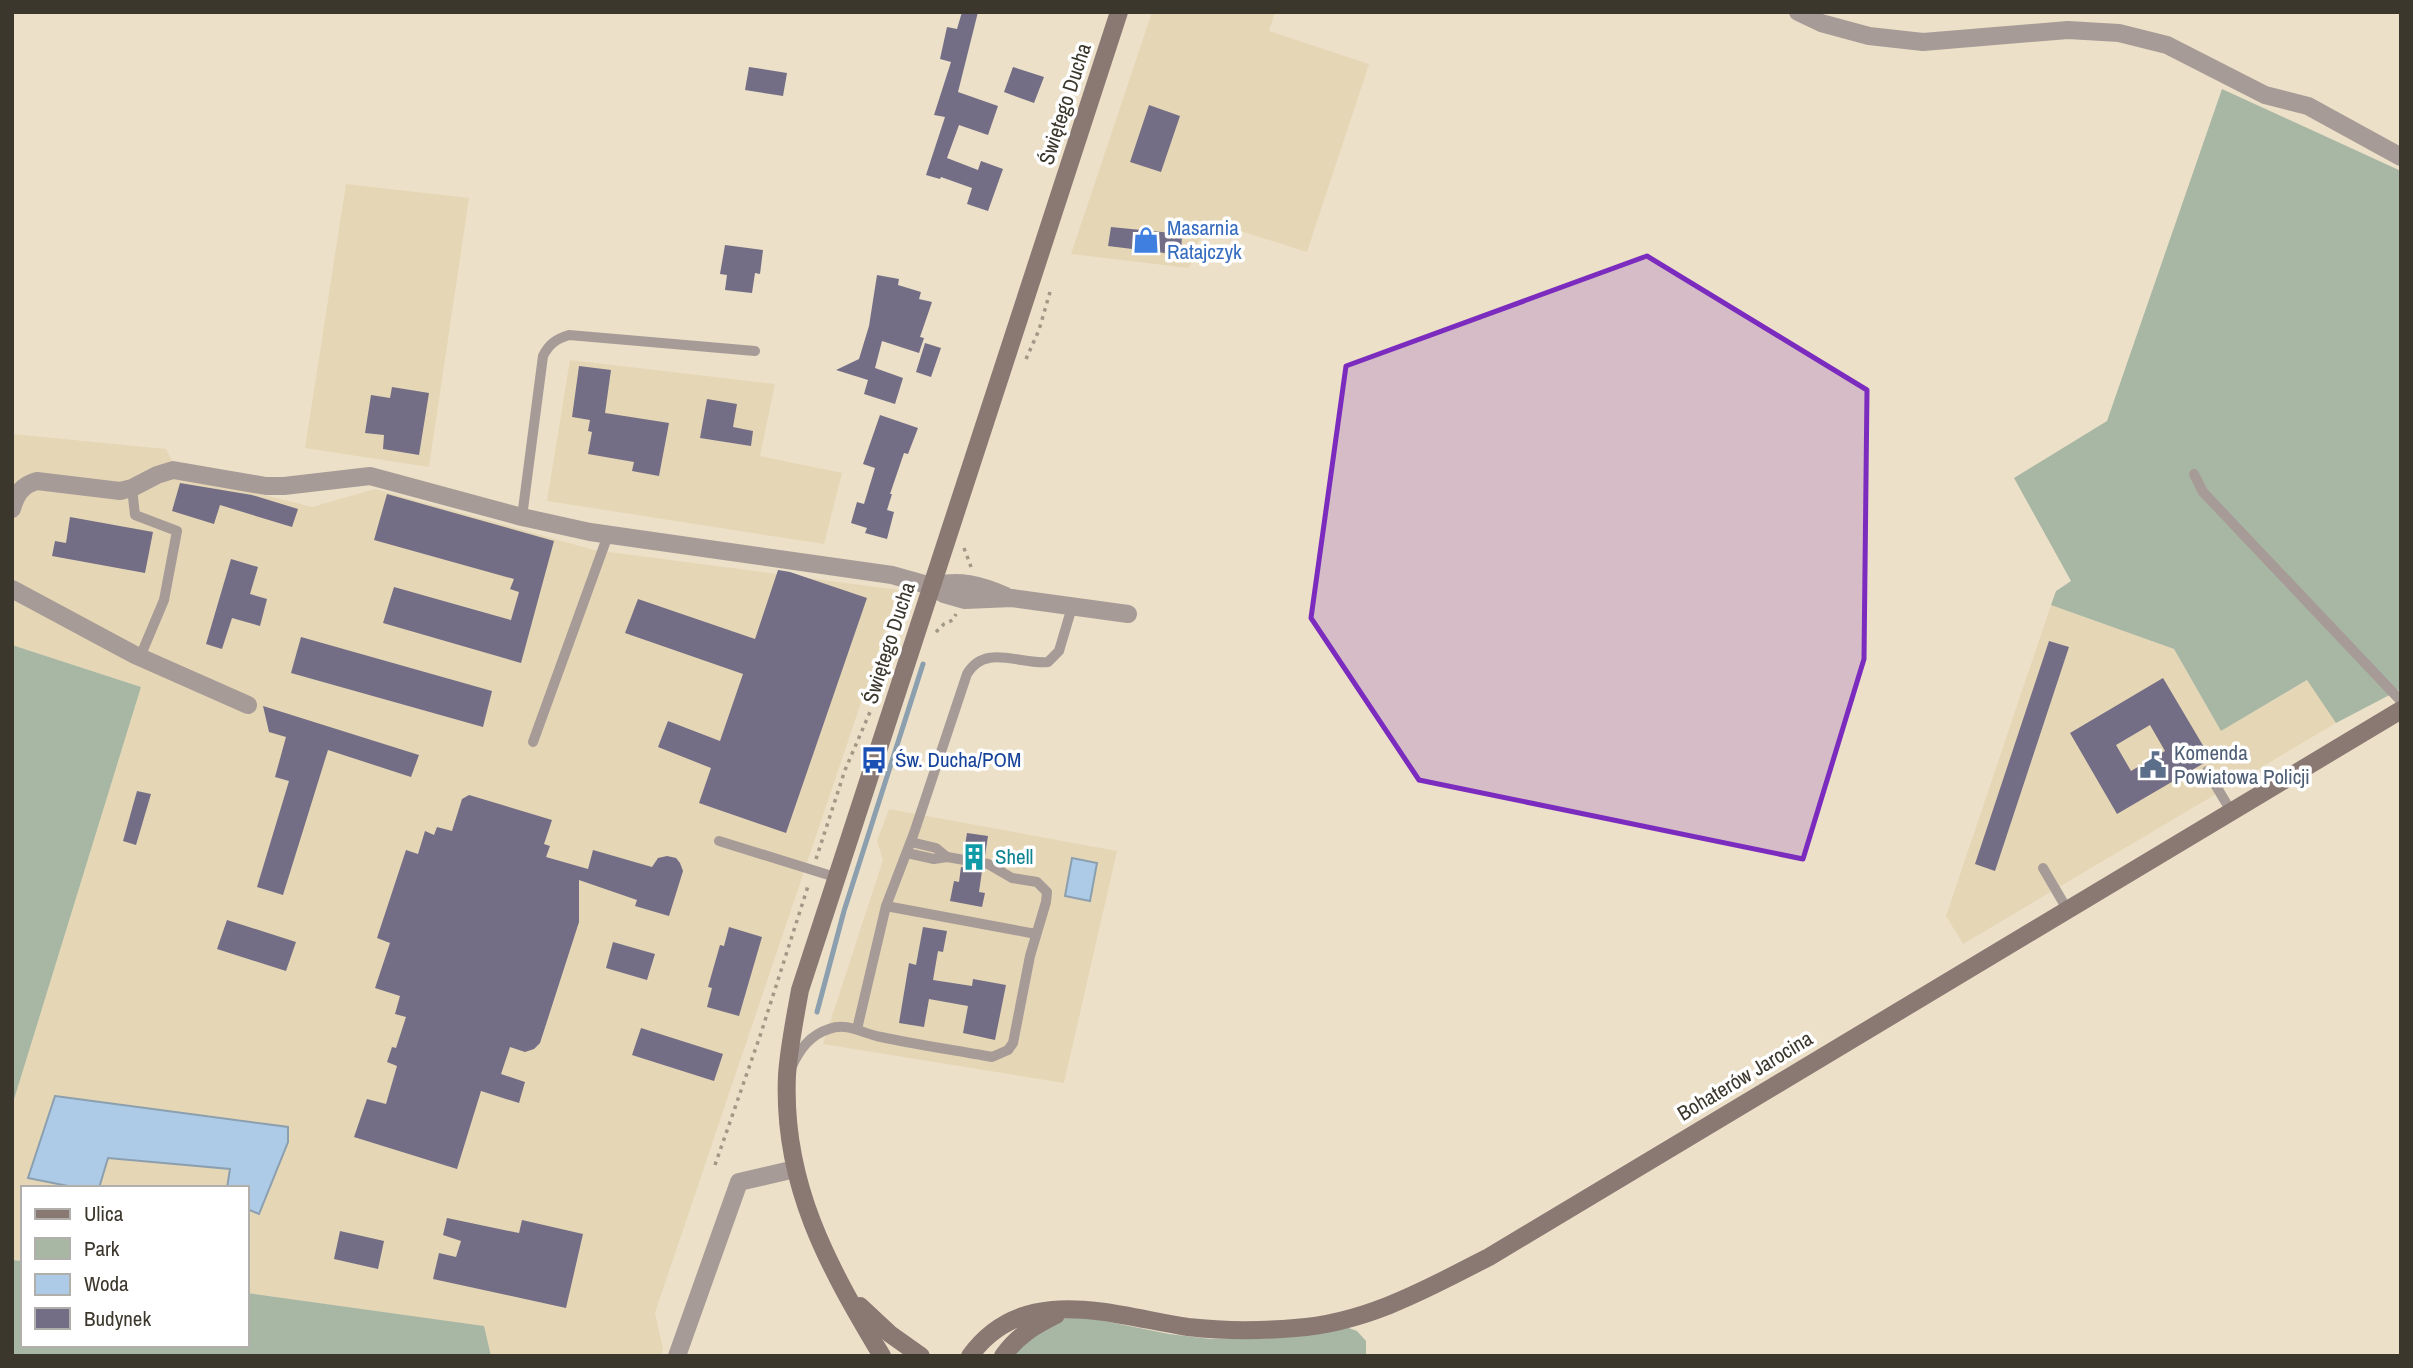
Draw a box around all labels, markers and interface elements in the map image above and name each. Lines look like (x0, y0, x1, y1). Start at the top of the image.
street label: Świętego Ducha (1031, 39, 1098, 168)
place label: Masarnia Ratajczyk (1167, 213, 1242, 266)
shop icon: Masarnia Ratajczyk (1131, 225, 1161, 255)
street label: Świętego Ducha (855, 578, 922, 707)
place label: Komenda Powiatowa Policji (2174, 738, 2310, 791)
bus stop icon: Św. Ducha/POM (859, 745, 889, 775)
place label: Św. Ducha/POM (895, 745, 1021, 774)
public building icon: Komenda Powiatowa Policji (2138, 750, 2168, 780)
building icon: Shell (959, 842, 989, 872)
place label: Shell (995, 842, 1033, 871)
street label: Bohaterów Jarocina (1672, 1023, 1818, 1127)
legend (21, 1186, 248, 1347)
text: Ulica (84, 1199, 124, 1228)
text: Park (84, 1234, 120, 1263)
text: Woda (84, 1269, 129, 1298)
text: Budynek (84, 1304, 151, 1333)

